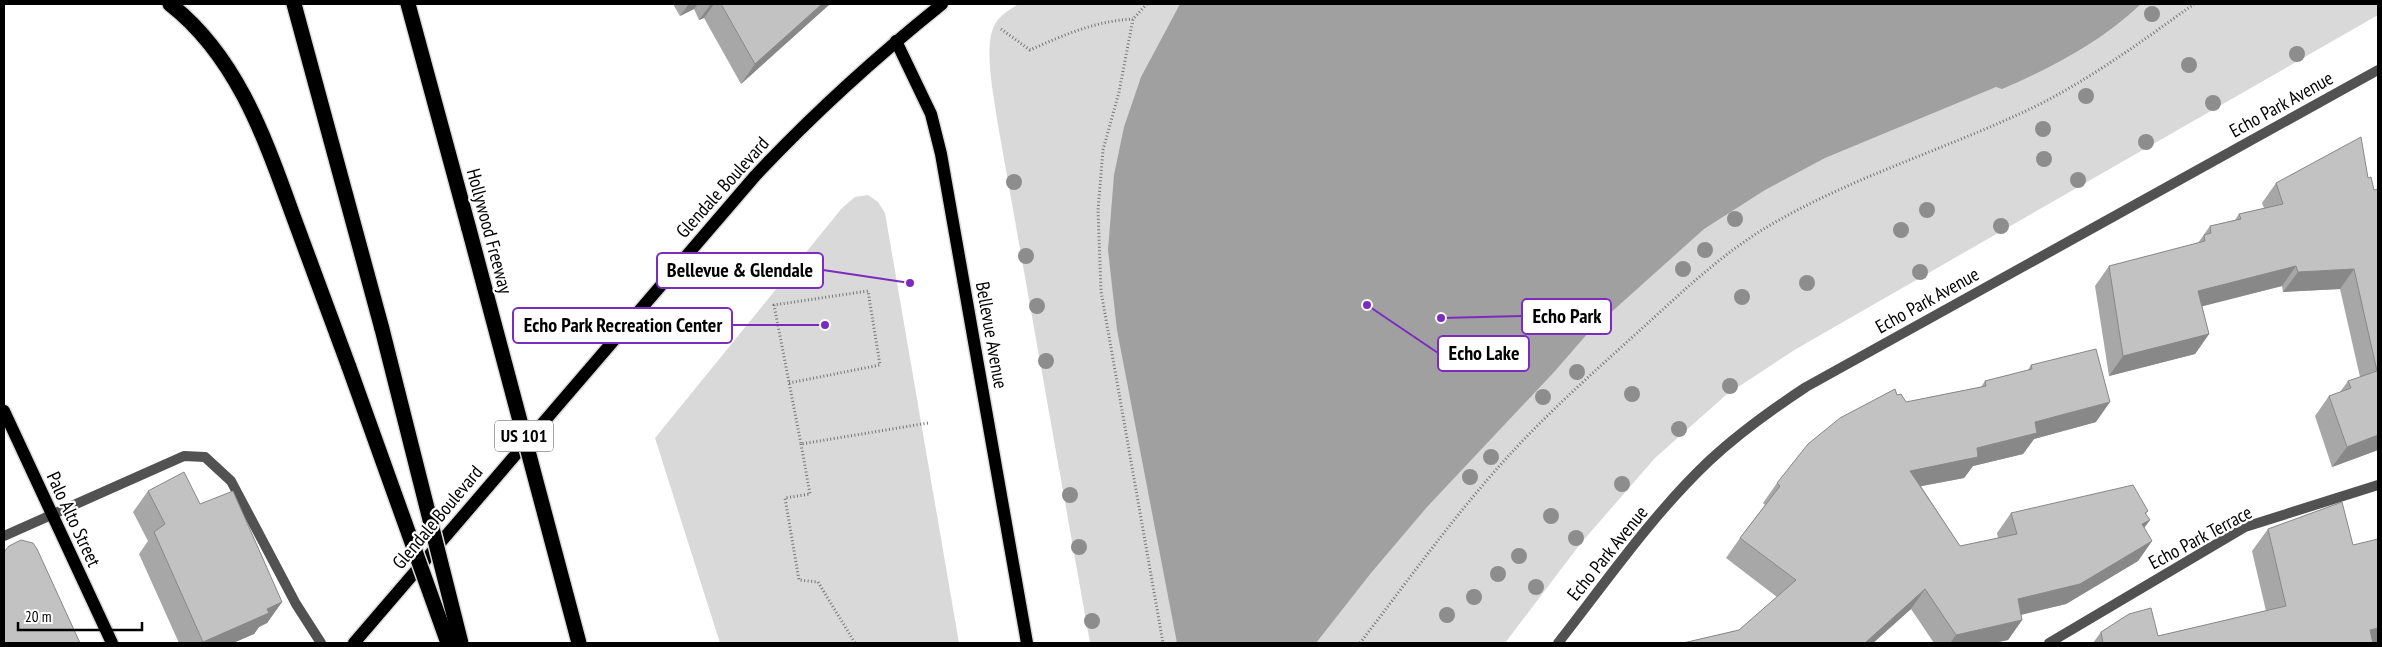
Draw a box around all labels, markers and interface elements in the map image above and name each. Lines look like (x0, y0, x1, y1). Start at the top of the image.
street label: Echo Park Avenue (2225, 66, 2337, 142)
street label: Glendale Boulevard (670, 131, 774, 243)
street label: Hollywood Freeway (462, 166, 518, 297)
callout: Bellevue & Glendale (657, 253, 823, 288)
text: Bellevue & Glendale (667, 257, 813, 283)
street label: Echo Park Avenue (1871, 262, 1983, 338)
street label: Bellevue Avenue (971, 280, 1013, 391)
callout: Echo Park (1522, 299, 1611, 334)
text: Echo Park (1532, 303, 1602, 329)
callout: Echo Park Recreation Center (513, 308, 732, 343)
text: Echo Park Recreation Center (524, 312, 722, 338)
callout: Echo Lake (1438, 336, 1529, 371)
text: Echo Lake (1449, 340, 1519, 366)
road number: US 101 (495, 421, 553, 452)
street label: Glendale Boulevard (387, 460, 487, 574)
street label: Palo Alto Street (42, 468, 107, 571)
street label: Echo Park Terrace (2144, 500, 2256, 574)
street label: Echo Park Avenue (1562, 501, 1653, 605)
scale bar (18, 600, 141, 632)
text: 20 m (25, 607, 51, 626)

